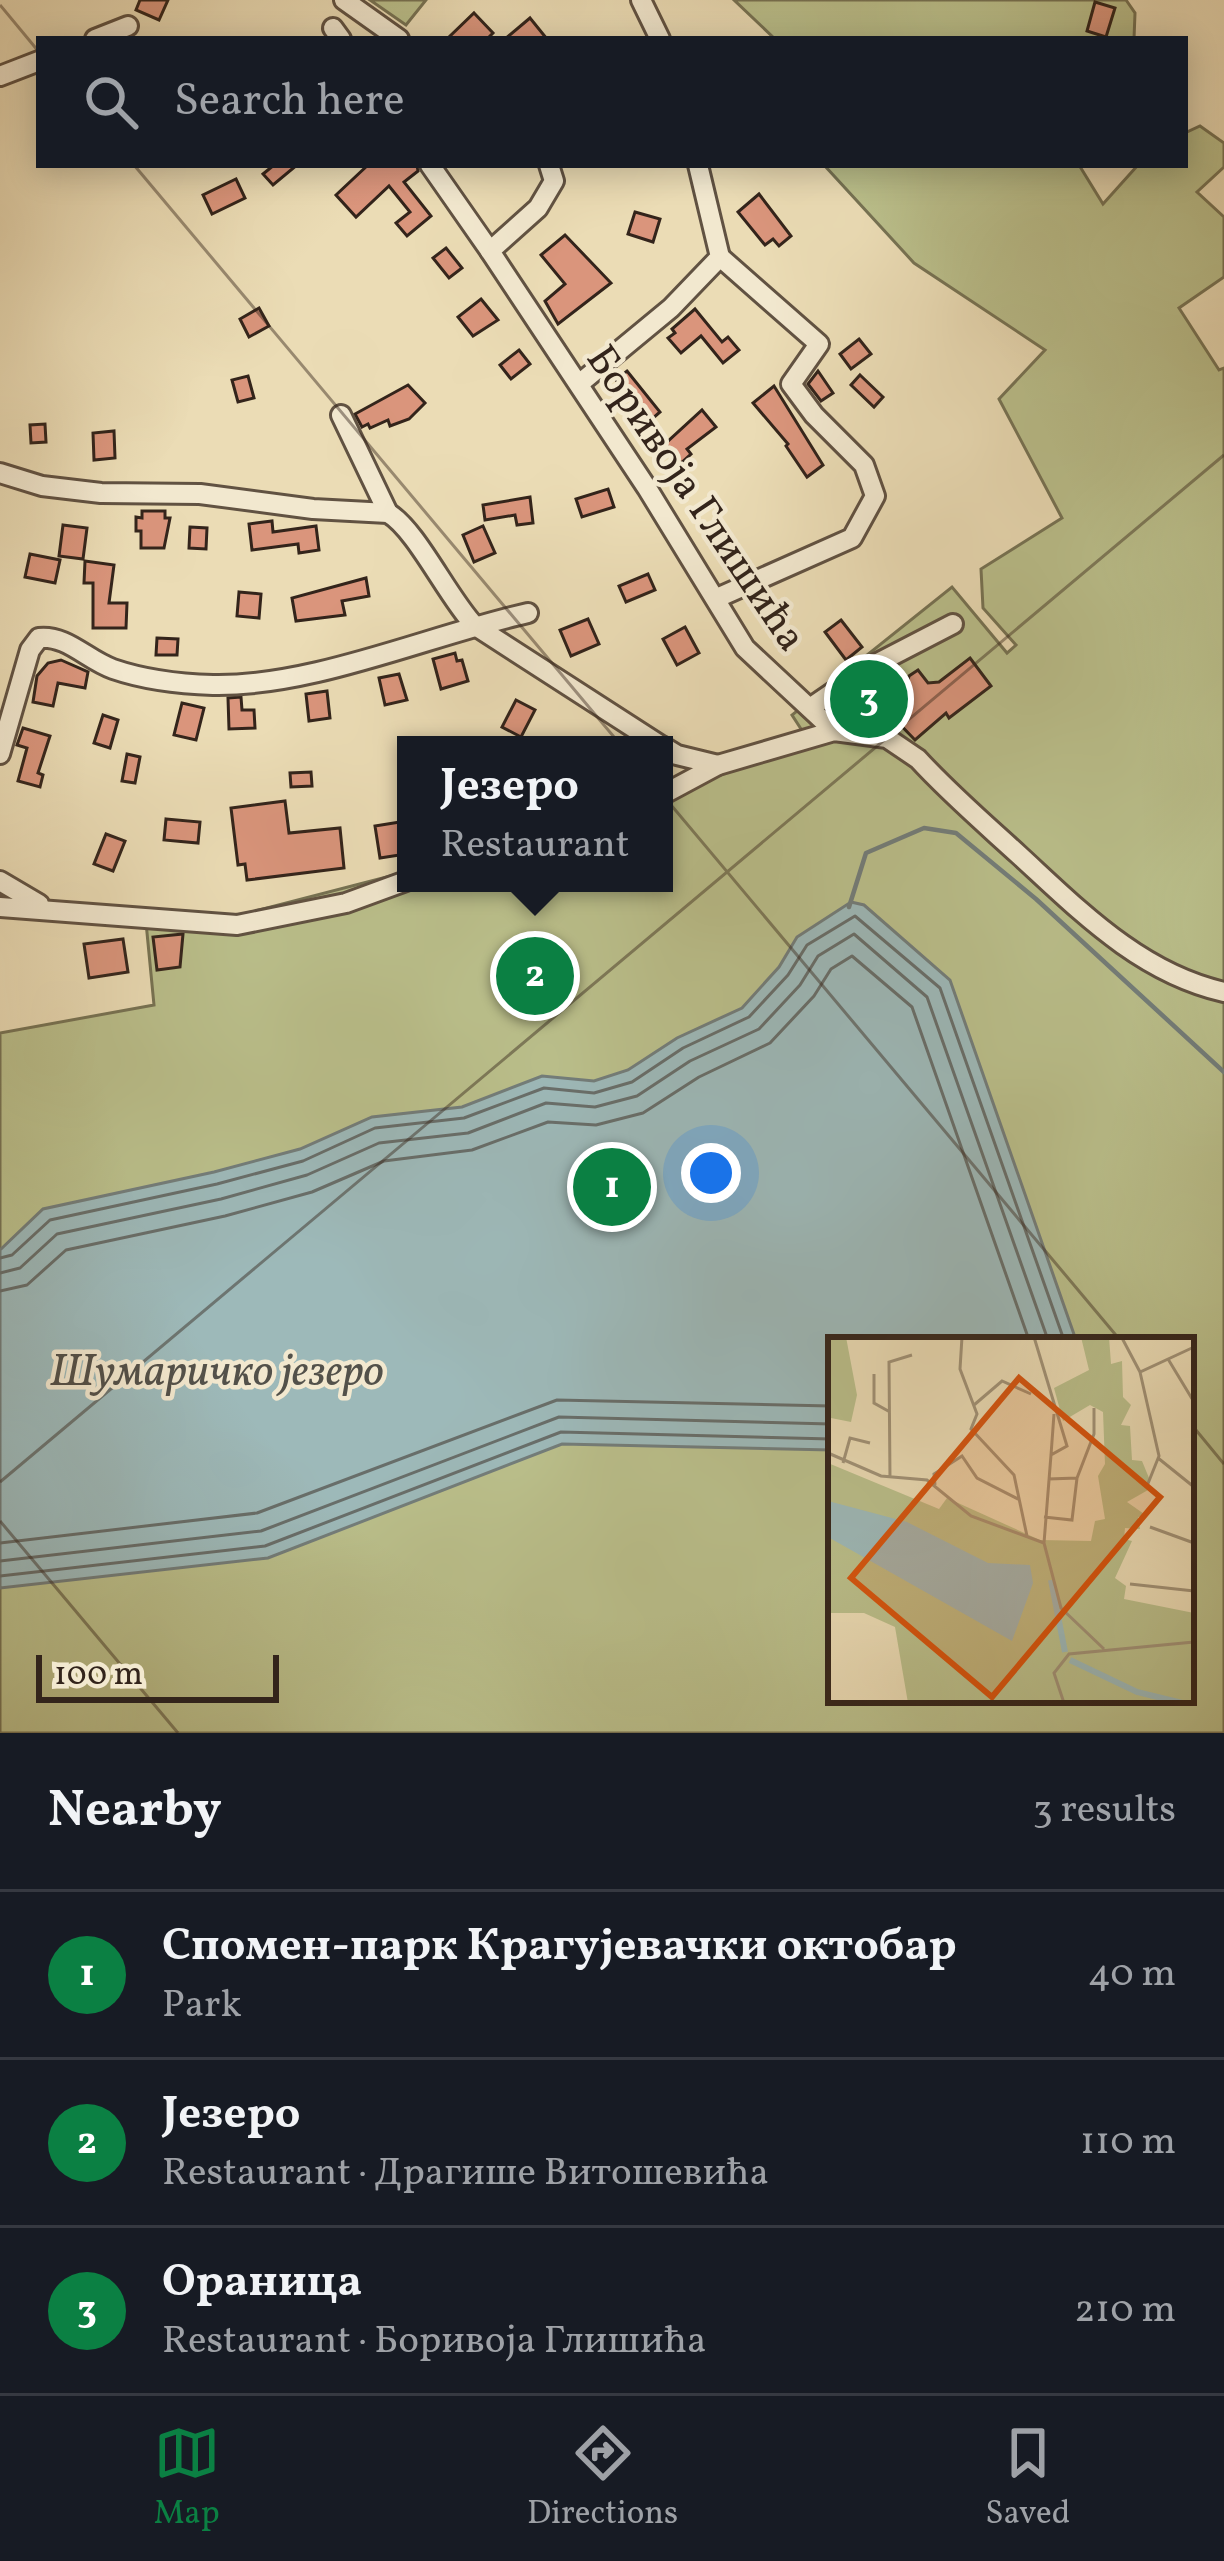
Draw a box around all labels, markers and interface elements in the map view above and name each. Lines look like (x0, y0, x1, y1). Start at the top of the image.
search box (36, 36, 1188, 168)
icon: search (78, 69, 144, 135)
text: Search here (174, 71, 405, 134)
street label: Боривоја Глишића (570, 335, 819, 664)
pin: 3 (830, 654, 908, 744)
popup (397, 736, 673, 892)
text: Језеро (441, 756, 579, 819)
text: Restaurant (441, 819, 629, 873)
pin: 2 (496, 931, 574, 1021)
pin: 1 (573, 1142, 651, 1232)
your location (681, 1143, 741, 1203)
inset map (828, 1337, 1194, 1703)
water label: Шумаричко језеро (50, 1342, 384, 1405)
scale bar (36, 1649, 279, 1702)
text: 100 m (54, 1653, 143, 1699)
text: Nearby (48, 1776, 222, 1847)
text: 3 results (1033, 1784, 1176, 1838)
text: Спомен-парк Крагујевачки октобар (162, 1916, 957, 1979)
text: 1 (79, 1948, 95, 2002)
text: 40 m (1088, 1948, 1176, 2002)
text: Park (162, 1979, 242, 2033)
text: Језеро (162, 2084, 301, 2147)
text: 2 (77, 2116, 97, 2170)
text: 110 m (1080, 2116, 1176, 2170)
text: Restaurant · Драгише Витошевића (162, 2147, 769, 2201)
text: Ораница (162, 2252, 362, 2315)
text: 3 (77, 2284, 97, 2338)
text: 210 m (1074, 2284, 1176, 2338)
text: Restaurant · Боривоја Глишића (162, 2315, 706, 2369)
tab: Map (154, 2420, 220, 2538)
tab: Directions (527, 2420, 678, 2538)
tab: Saved (985, 2420, 1070, 2538)

